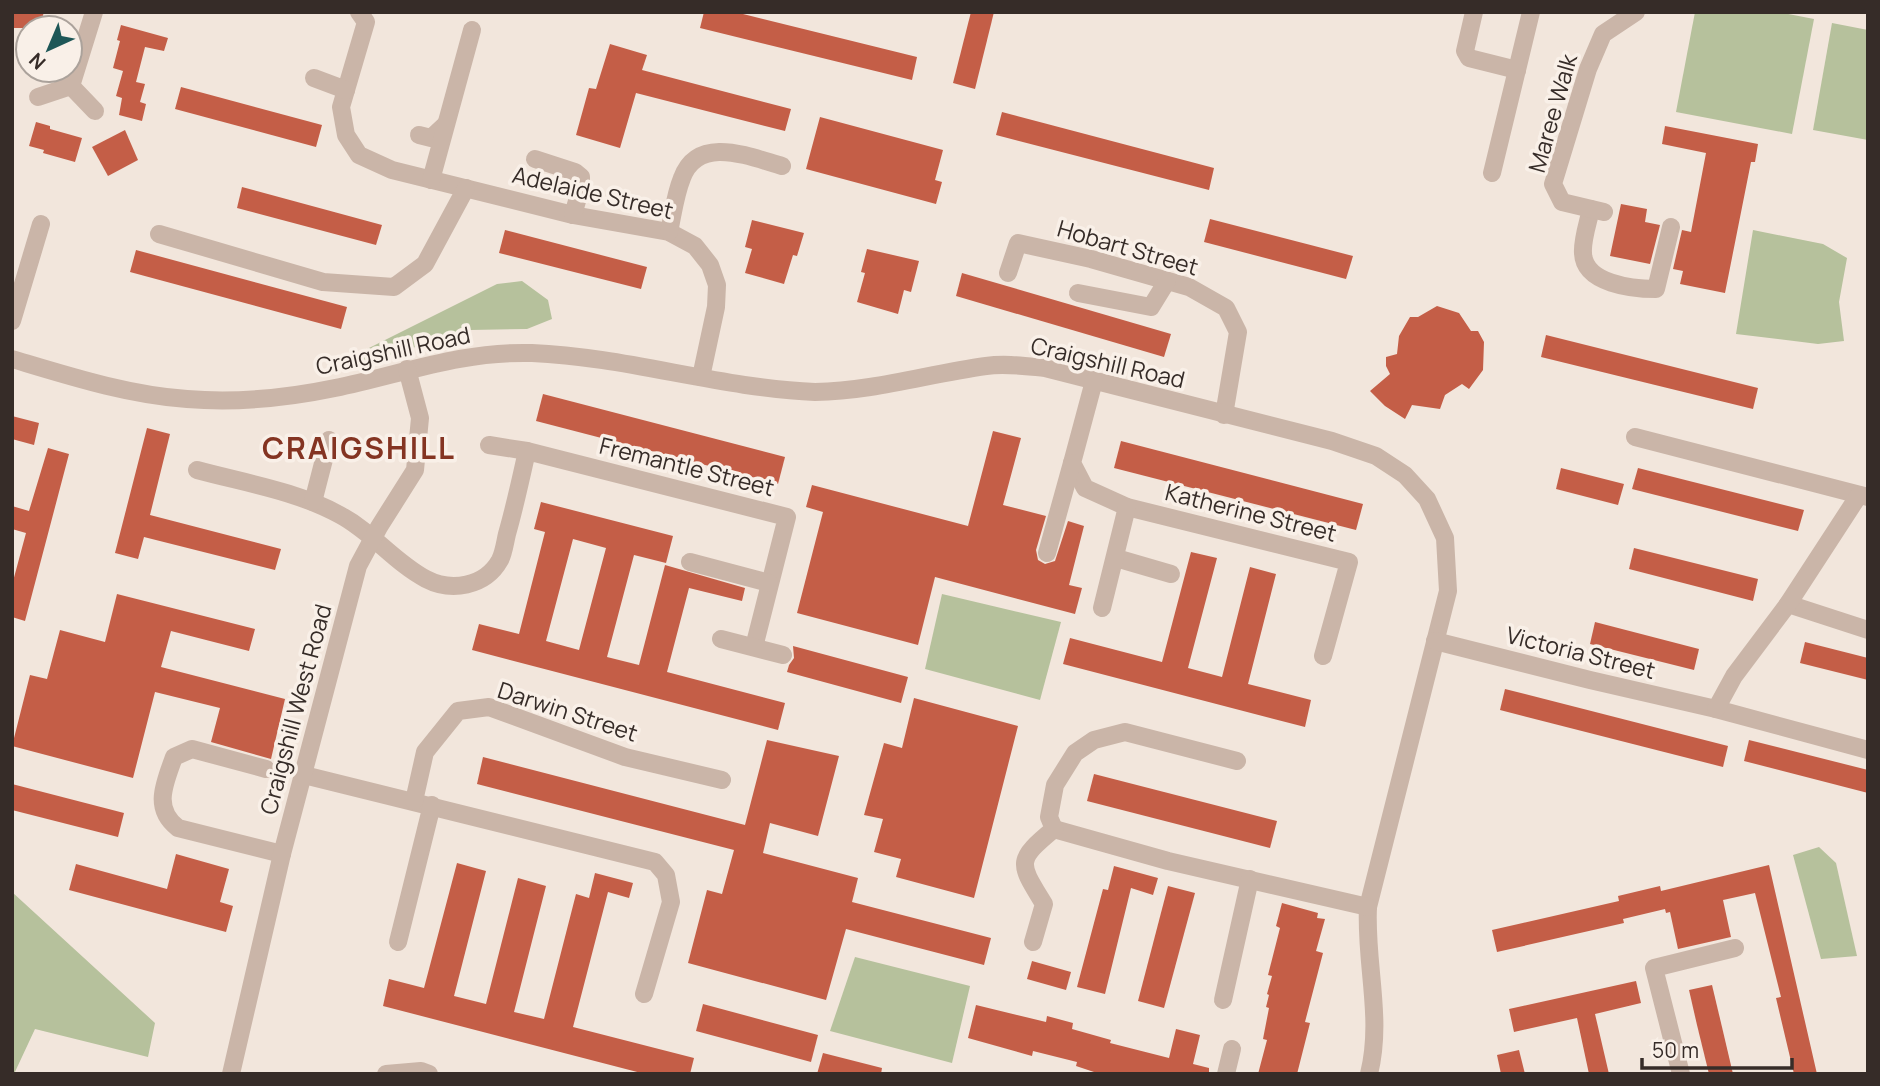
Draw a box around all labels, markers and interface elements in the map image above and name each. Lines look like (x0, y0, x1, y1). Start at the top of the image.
north arrow (14, 14, 84, 84)
text: N (23, 47, 51, 75)
street label: Maree Walk (1520, 50, 1584, 176)
street label: Adelaide Street (509, 158, 677, 226)
street label: Hobart Street (1054, 212, 1202, 282)
street label: Craigshill Road (313, 318, 473, 382)
street label: Craigshill Road (1028, 329, 1188, 395)
district label: CRAIGSHILL (262, 427, 456, 468)
street label: Fremantle Street (596, 429, 778, 503)
street label: Katherine Street (1162, 475, 1340, 549)
street label: Craigshill West Road (252, 600, 338, 818)
street label: Victoria Street (1503, 618, 1659, 686)
street label: Darwin Street (494, 673, 642, 749)
scale bar (1642, 1026, 1792, 1070)
text: 50 m (1652, 1036, 1699, 1064)

